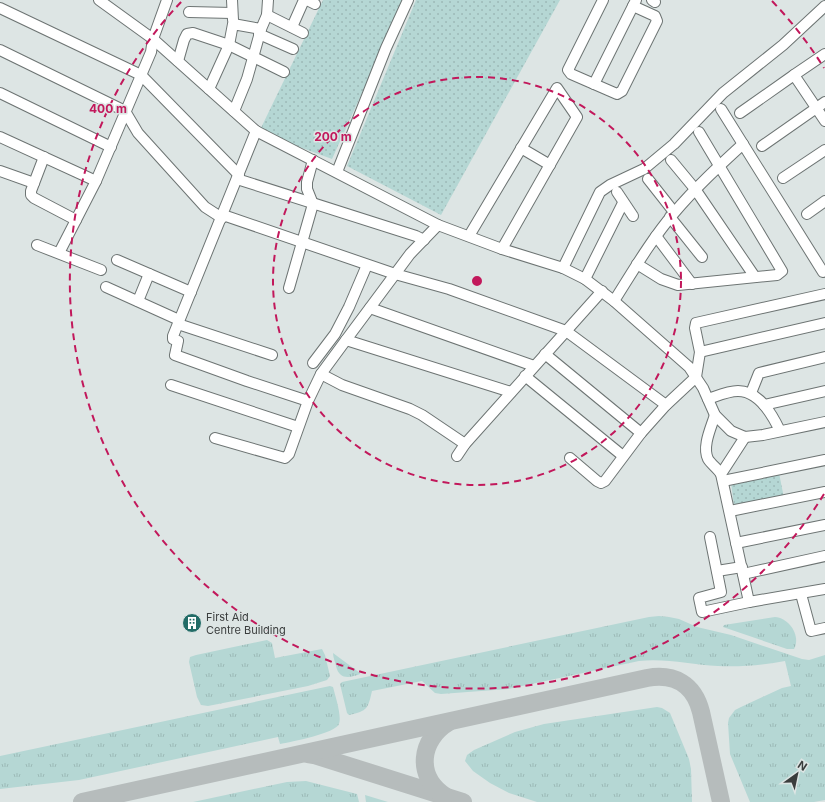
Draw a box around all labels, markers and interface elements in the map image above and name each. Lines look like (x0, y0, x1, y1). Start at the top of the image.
text: 400 m (89, 101, 127, 116)
text: 200 m (314, 129, 352, 144)
centre of rings (470, 274, 484, 288)
place label: First Aid Centre Building (206, 610, 286, 637)
building icon: First Aid Centre Building (181, 612, 203, 634)
north arrow (777, 754, 817, 794)
text: N (795, 757, 810, 774)

